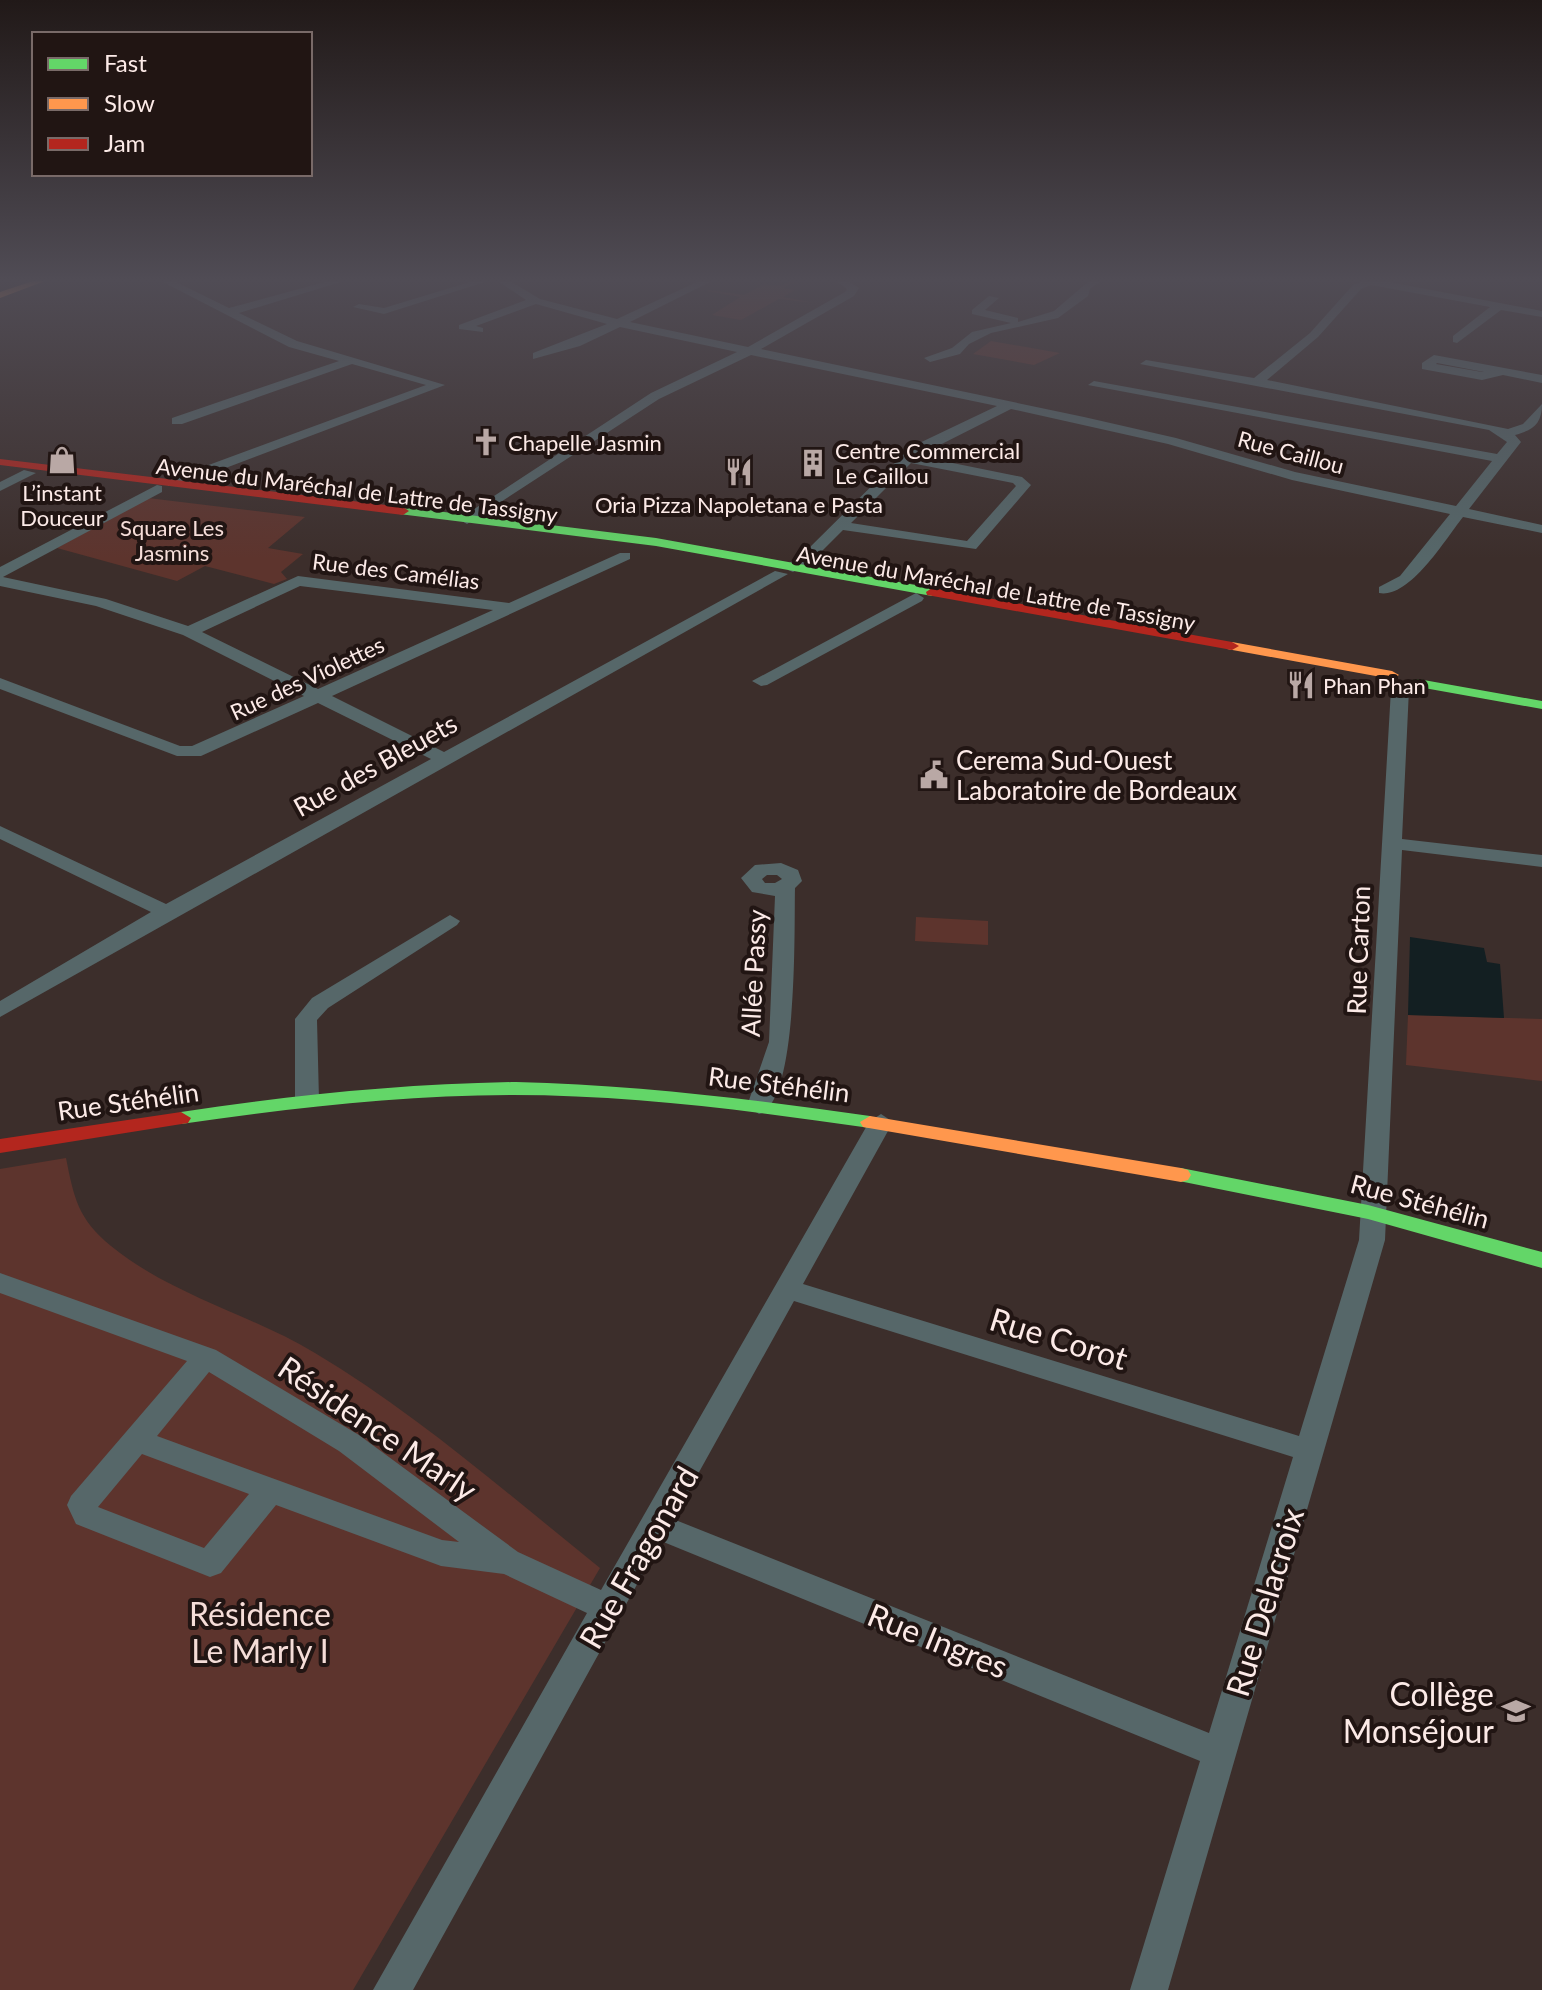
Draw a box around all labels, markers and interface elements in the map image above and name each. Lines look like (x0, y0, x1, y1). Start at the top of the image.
legend (32, 32, 312, 176)
text: Fast (104, 48, 147, 77)
text: Slow (104, 88, 155, 117)
text: Jam (104, 128, 145, 157)
street label: Rue Caillou (1235, 425, 1347, 479)
church icon: Chapelle Jasmin (471, 427, 501, 457)
place label: Chapelle Jasmin (508, 429, 662, 456)
place label: Centre Commercial Le Caillou (835, 437, 1020, 489)
shop icon: L’instant Douceur (47, 445, 77, 475)
building icon: Centre Commercial Le Caillou (798, 448, 828, 478)
street label: Avenue du Maréchal de Lattre de Tassigny (155, 452, 560, 528)
restaurant icon: Oria Pizza Napoletana e Pasta (724, 457, 754, 487)
place label: L’instant Douceur (20, 479, 104, 531)
place label: Oria Pizza Napoletana e Pasta (595, 491, 883, 518)
park label: Square Les Jasmins (120, 514, 224, 566)
street label: Avenue du Maréchal de Lattre de Tassigny (795, 540, 1198, 637)
street label: Rue des Camélias (311, 547, 481, 595)
street label: Rue des Violettes (226, 631, 388, 725)
restaurant icon: Phan Phan (1286, 670, 1316, 700)
place label: Phan Phan (1323, 672, 1426, 699)
street label: Rue des Bleuets (288, 707, 462, 823)
place label: Cerema Sud-Ouest Laboratoire de Bordeaux (956, 744, 1237, 806)
public building icon: Cerema Sud-Ouest Laboratoire de Bordeaux (919, 760, 949, 790)
street label: Rue Carton (1340, 885, 1376, 1015)
street label: Allée Passy (734, 908, 772, 1038)
street label: Rue Stéhélin (706, 1059, 852, 1109)
street label: Rue Stéhélin (55, 1075, 201, 1127)
street label: Rue Stéhélin (1347, 1167, 1493, 1235)
street label: Rue Corot (985, 1299, 1133, 1378)
street label: Résidence Marly (271, 1347, 485, 1509)
street label: Rue Fragonard (570, 1459, 706, 1655)
street label: Rue Delacroix (1217, 1503, 1311, 1701)
park label: Résidence Le Marly I (189, 1594, 331, 1670)
street label: Rue Ingres (862, 1594, 1014, 1686)
place label: Collège Monséjour (1343, 1674, 1494, 1750)
school or university icon: Collège Monséjour (1501, 1696, 1531, 1726)

